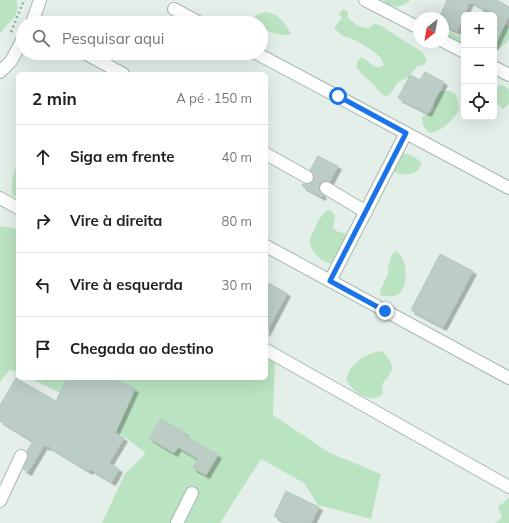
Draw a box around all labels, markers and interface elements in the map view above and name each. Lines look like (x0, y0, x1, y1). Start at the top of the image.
north arrow (413, 12, 449, 48)
map controls (461, 12, 497, 120)
button: + (461, 12, 497, 48)
search box (16, 16, 268, 60)
icon: search (30, 27, 52, 49)
text: Pesquisar aqui (62, 29, 164, 48)
button: − (461, 48, 497, 84)
button: locate (461, 84, 497, 120)
route start (329, 87, 347, 105)
text: 2 min (32, 88, 77, 109)
text: A pé · 150 m (176, 90, 252, 106)
icon: ahead (32, 146, 54, 168)
text: Siga em frente (70, 147, 175, 166)
text: 40 m (222, 149, 252, 165)
icon: right (32, 210, 54, 232)
text: Vire à direita (70, 211, 162, 230)
text: 80 m (222, 213, 252, 229)
icon: left (32, 274, 54, 296)
text: Vire à esquerda (70, 275, 183, 294)
text: 30 m (222, 277, 252, 293)
route end (376, 302, 394, 320)
icon: arrive (32, 338, 54, 360)
text: Chegada ao destino (70, 339, 214, 358)

